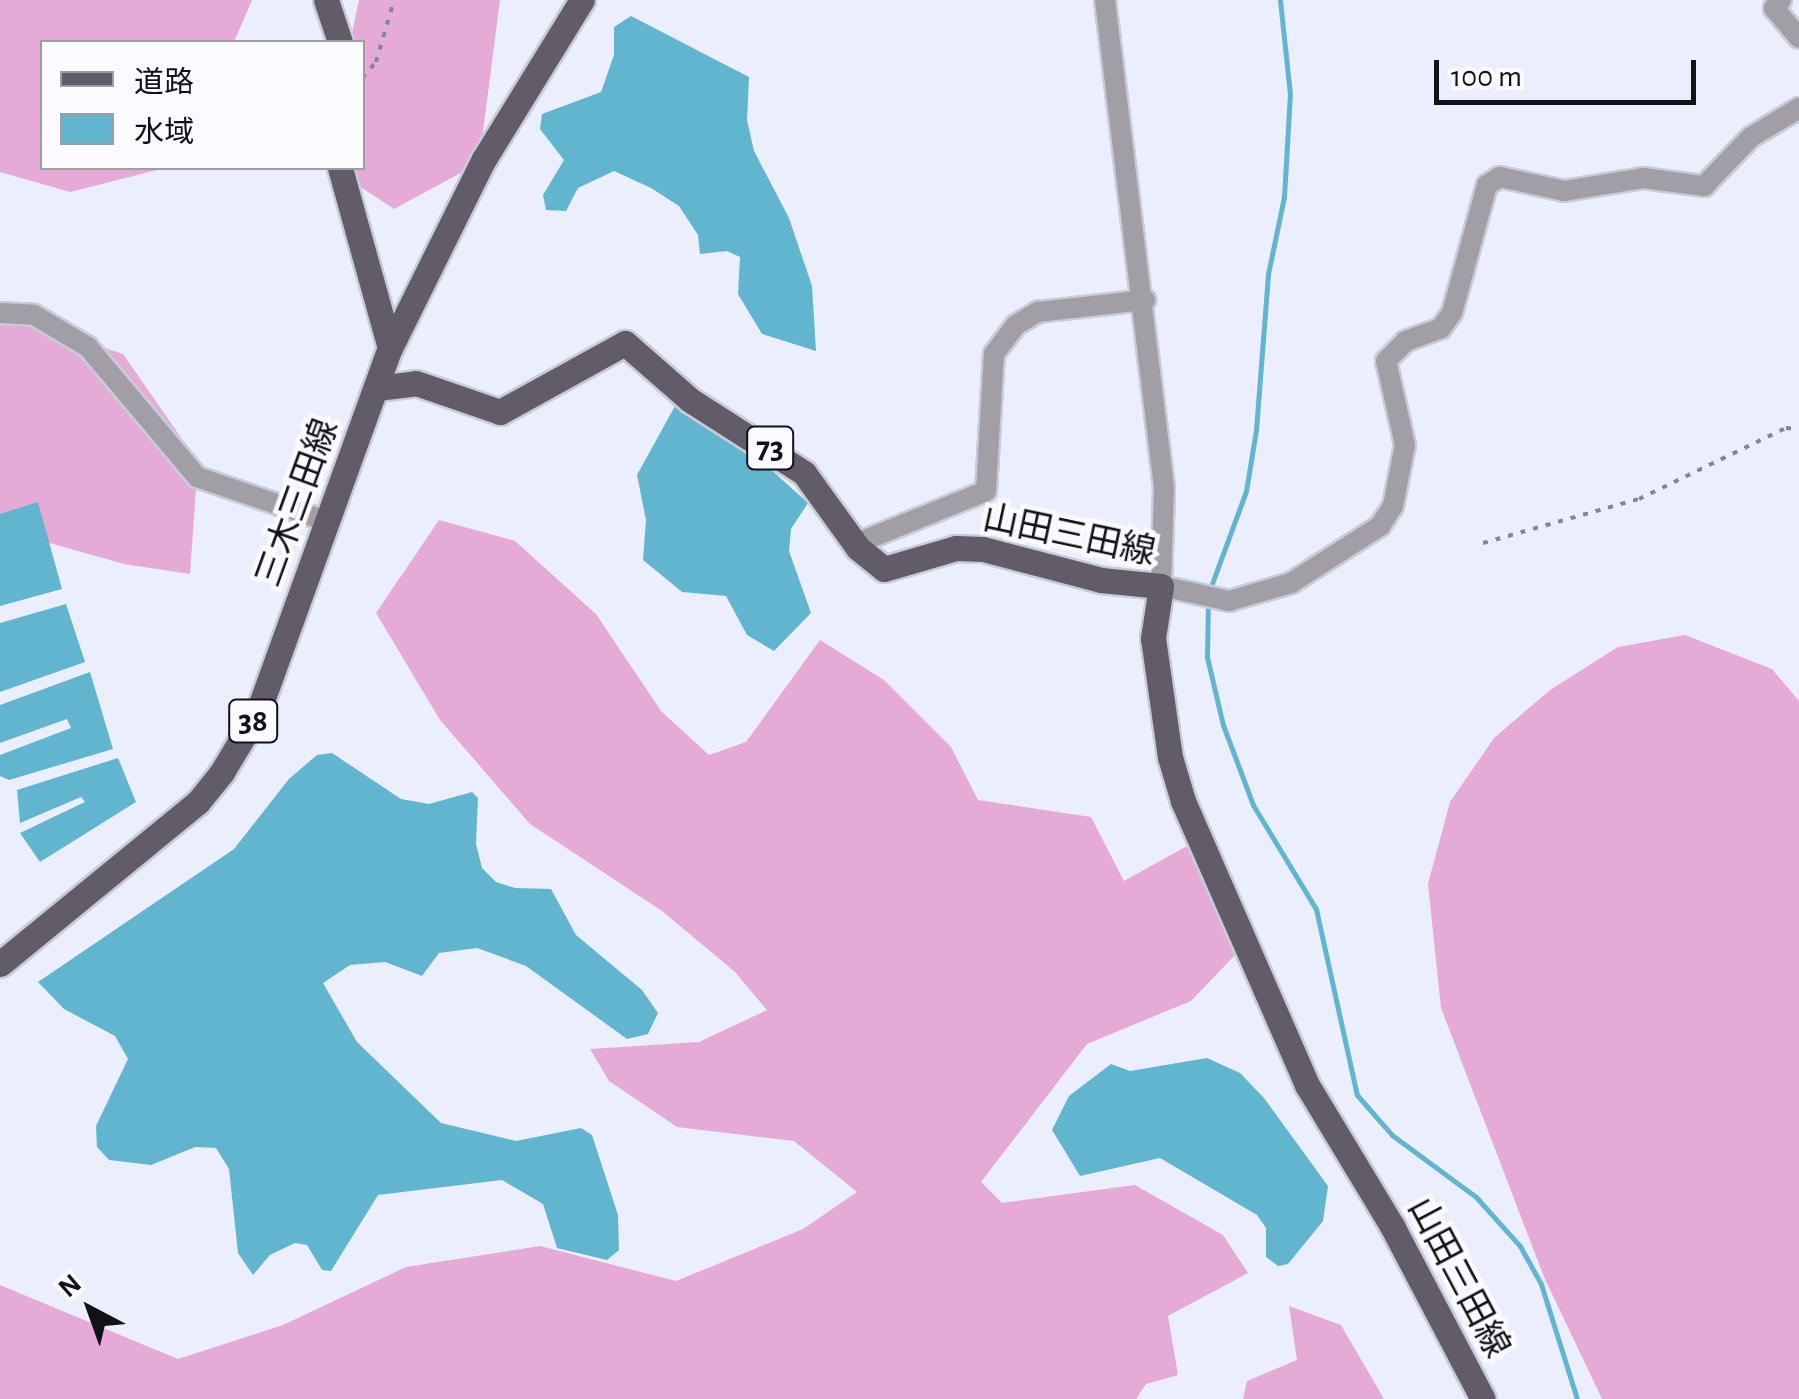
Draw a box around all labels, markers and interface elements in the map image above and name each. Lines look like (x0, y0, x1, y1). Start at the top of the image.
legend (40, 40, 365, 170)
scale bar (1439, 40, 1702, 102)
text: 100 m (1451, 62, 1522, 92)
text: 道路 (134, 68, 194, 98)
text: 水域 (134, 118, 194, 148)
street label: 三木三田線 (248, 414, 348, 592)
road number: 73 (745, 421, 795, 475)
street label: 山田三田線 (979, 497, 1159, 575)
road number: 38 (228, 694, 278, 748)
street label: 山田三田線 (1398, 1191, 1518, 1365)
north arrow (40, 1259, 140, 1359)
text: N (54, 1269, 87, 1303)

